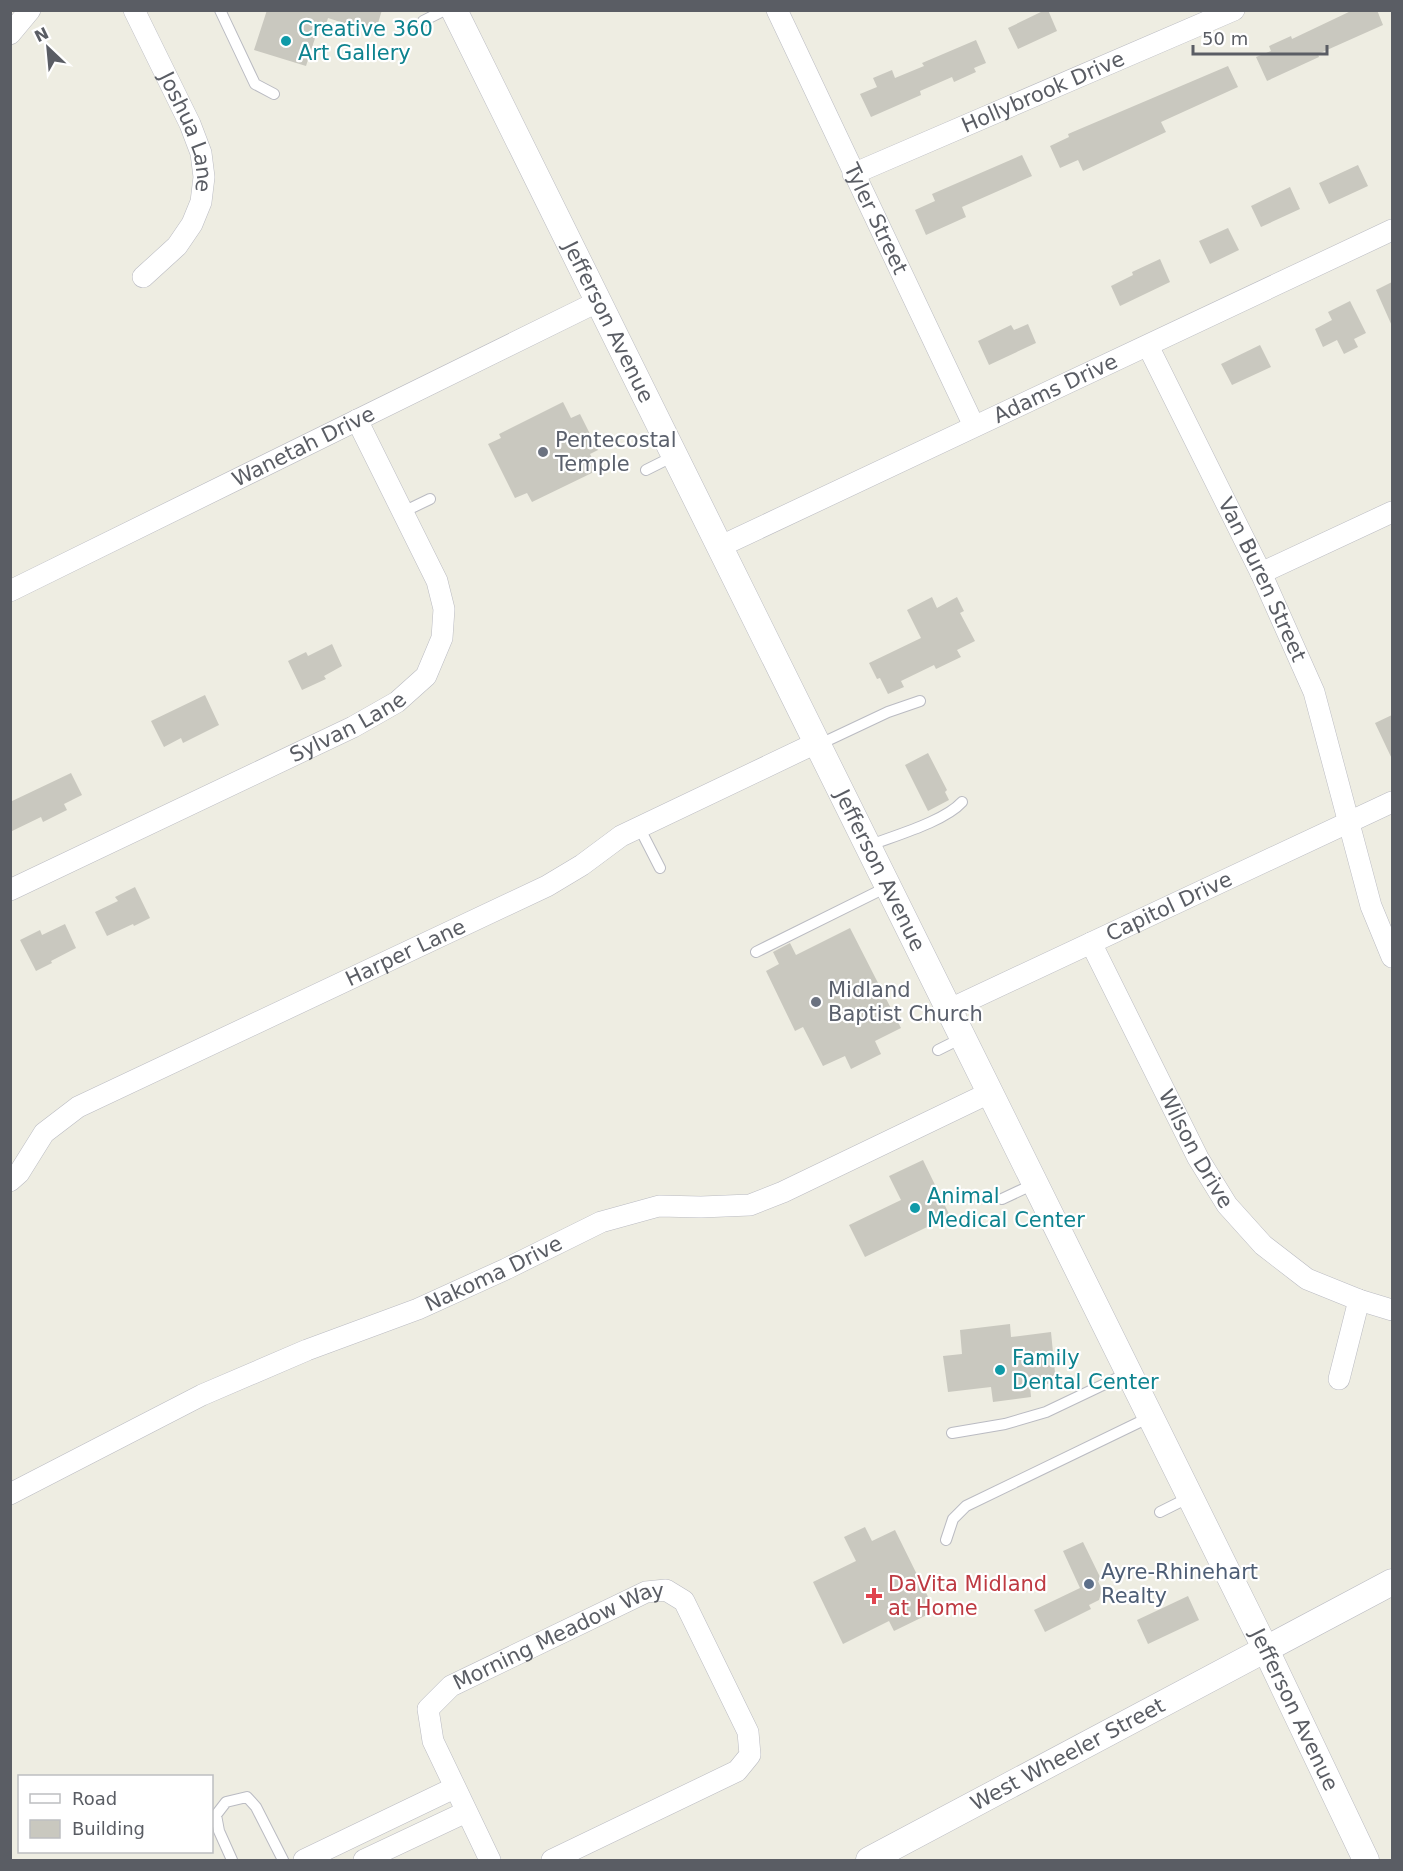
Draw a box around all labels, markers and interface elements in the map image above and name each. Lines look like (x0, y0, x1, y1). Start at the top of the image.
place label: Creative 360 Art Gallery (298, 17, 433, 65)
north arrow (18, 18, 78, 78)
scale bar (1193, 18, 1326, 56)
text: N (31, 23, 52, 46)
text: 50 m (1202, 28, 1248, 49)
marker: Creative 360 Art Gallery (279, 34, 293, 48)
street label: Hollybrook Drive (958, 47, 1128, 138)
street label: Joshua Lane (153, 66, 216, 194)
street label: Tyler Street (839, 159, 912, 278)
street label: Jefferson Avenue (557, 235, 658, 407)
street label: Adams Drive (990, 349, 1121, 428)
street label: Wanetah Drive (228, 401, 378, 492)
place label: Pentecostal Temple (554, 428, 677, 476)
marker: Pentecostal Temple (536, 445, 550, 459)
street label: Van Buren Street (1213, 494, 1311, 665)
street label: Sylvan Lane (286, 687, 411, 767)
street label: Jefferson Avenue (829, 784, 930, 955)
street label: Capitol Drive (1102, 867, 1236, 946)
street label: Harper Lane (342, 914, 469, 991)
place label: Midland Baptist Church (828, 978, 983, 1026)
marker: Midland Baptist Church (809, 995, 823, 1009)
street label: Wilson Drive (1154, 1085, 1238, 1213)
place label: Animal Medical Center (927, 1184, 1085, 1232)
marker: Animal Medical Center (908, 1201, 922, 1215)
street label: Nakoma Drive (421, 1231, 566, 1316)
place label: Family Dental Center (1012, 1346, 1159, 1394)
marker: Family Dental Center (993, 1363, 1007, 1377)
place label: Ayre-Rhinehart Realty (1101, 1560, 1258, 1608)
place label: DaVita Midland at Home (888, 1572, 1047, 1620)
marker: Ayre-Rhinehart Realty (1082, 1577, 1096, 1591)
street label: Morning Meadow Way (449, 1578, 665, 1695)
marker: DaVita Midland at Home (865, 1587, 883, 1605)
street label: Jefferson Avenue (1244, 1623, 1343, 1795)
street label: West Wheeler Street (967, 1693, 1169, 1816)
legend (18, 1775, 213, 1853)
text: Road (72, 1788, 117, 1809)
text: Building (72, 1818, 145, 1839)

